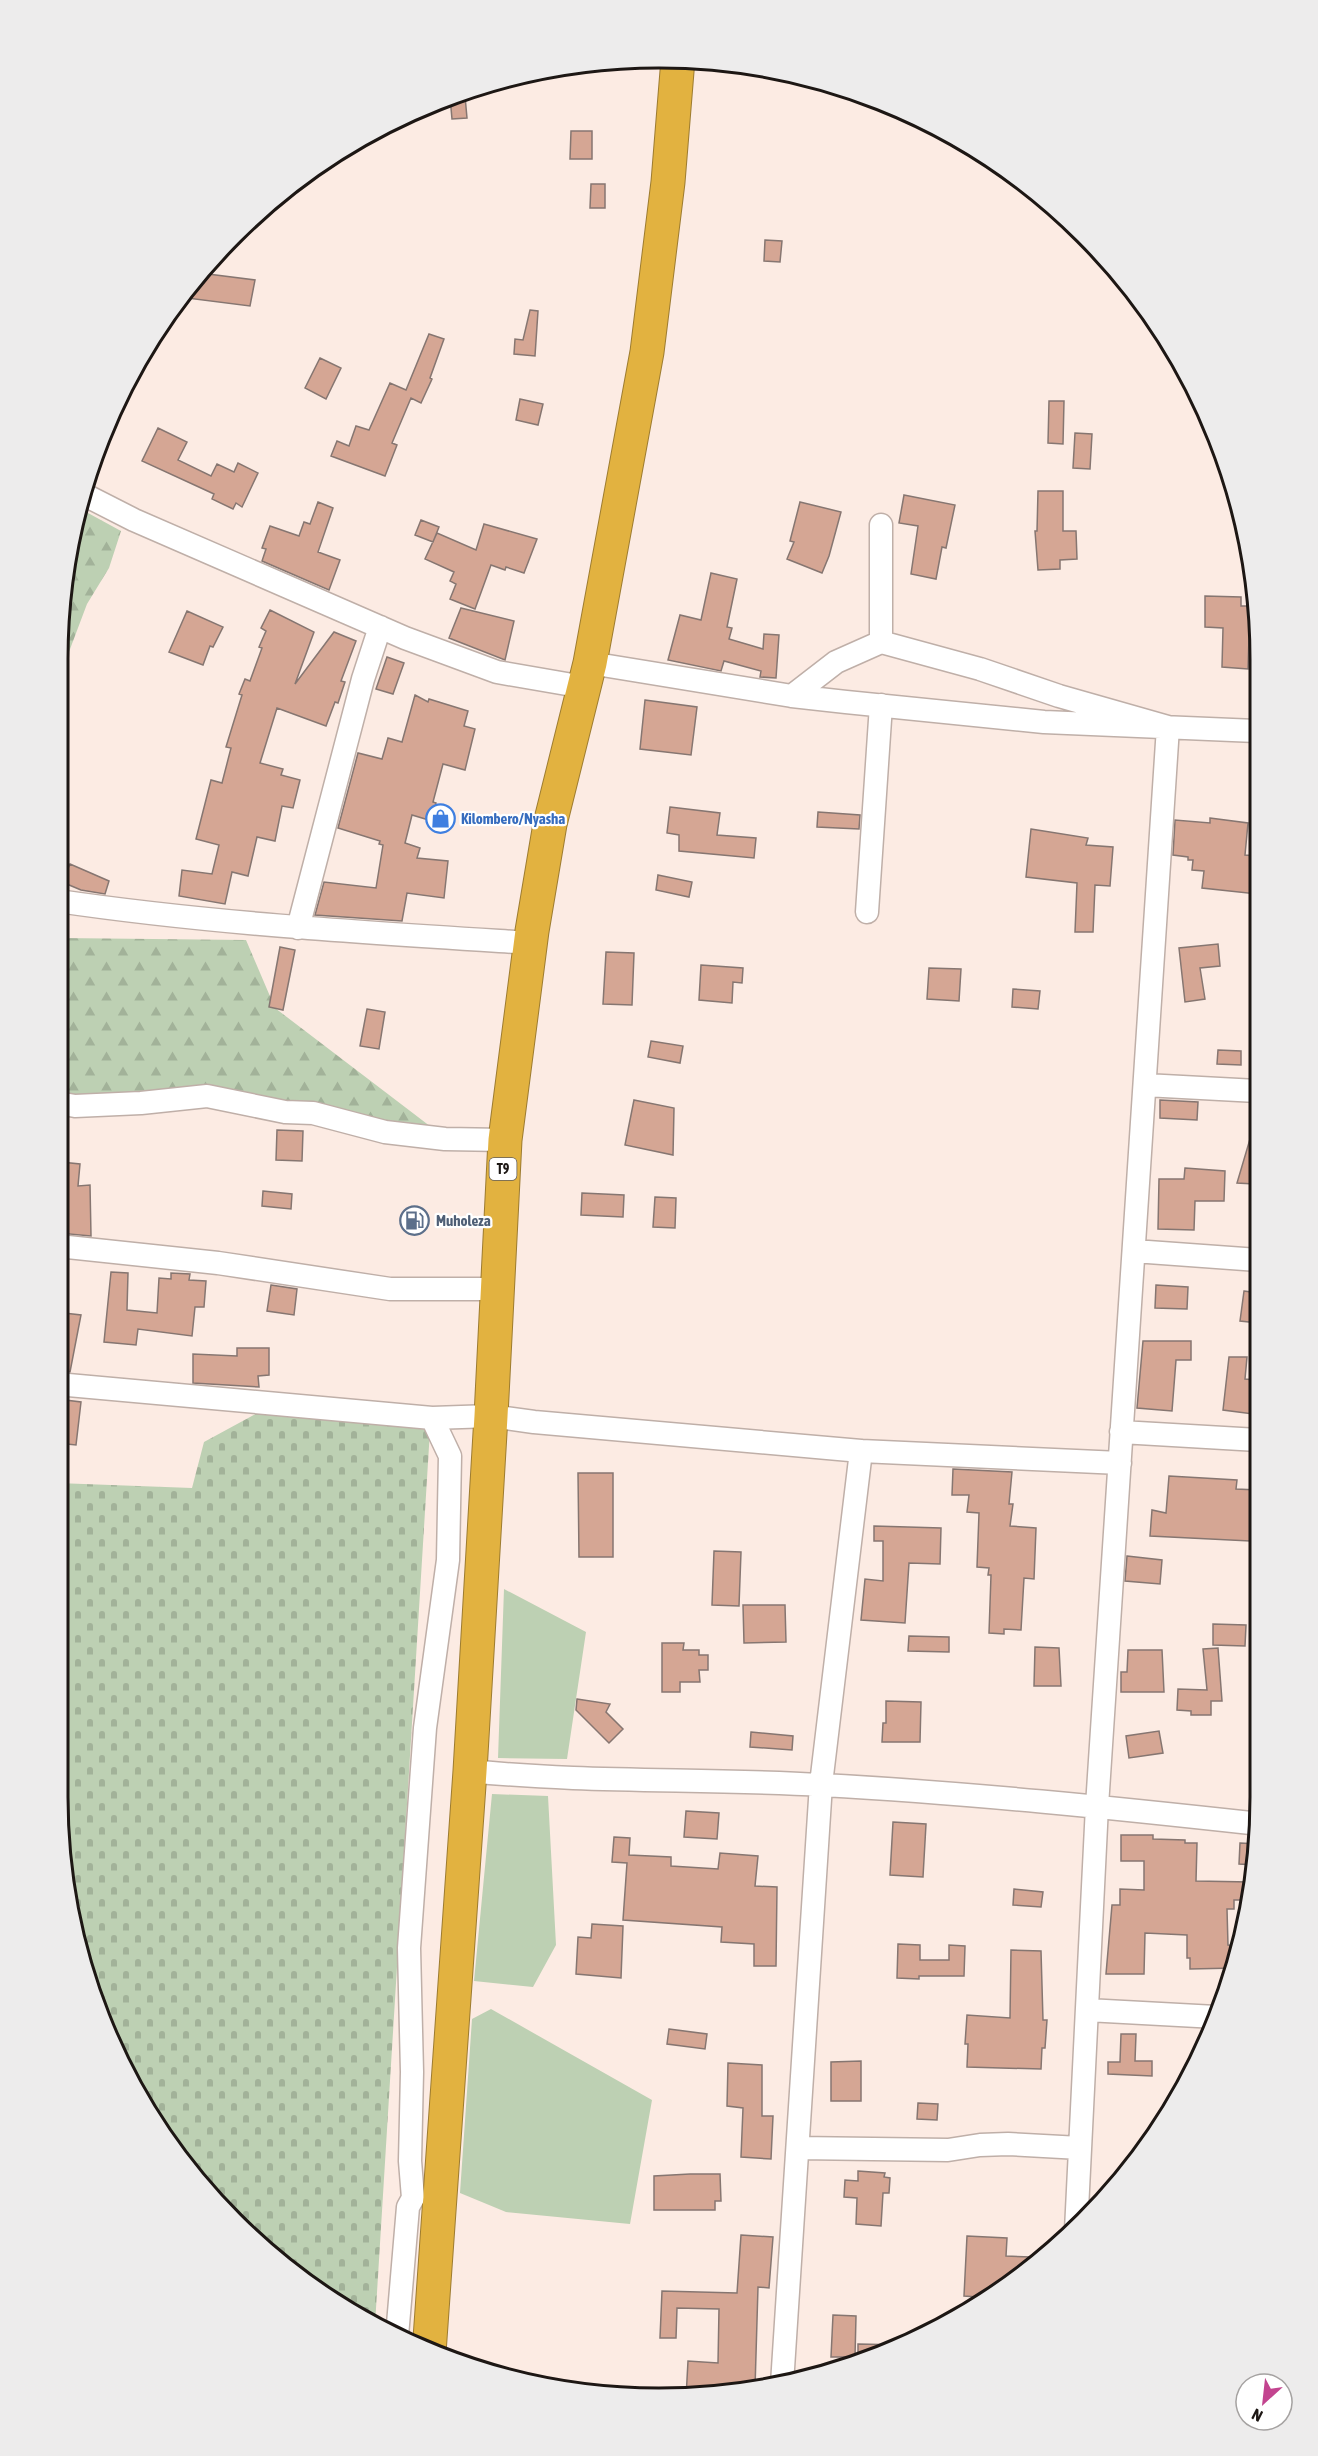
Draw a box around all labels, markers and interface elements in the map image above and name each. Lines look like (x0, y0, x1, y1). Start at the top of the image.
shop icon: Kilombero/Nyasha (424, 803, 456, 835)
place label: Kilombero/Nyasha (461, 810, 565, 827)
road number: T9 (490, 1158, 516, 1180)
fuel station icon: Muholeza (399, 1205, 431, 1237)
place label: Muholeza (436, 1212, 491, 1229)
north arrow (1234, 2372, 1294, 2432)
text: N (1249, 2405, 1265, 2426)

